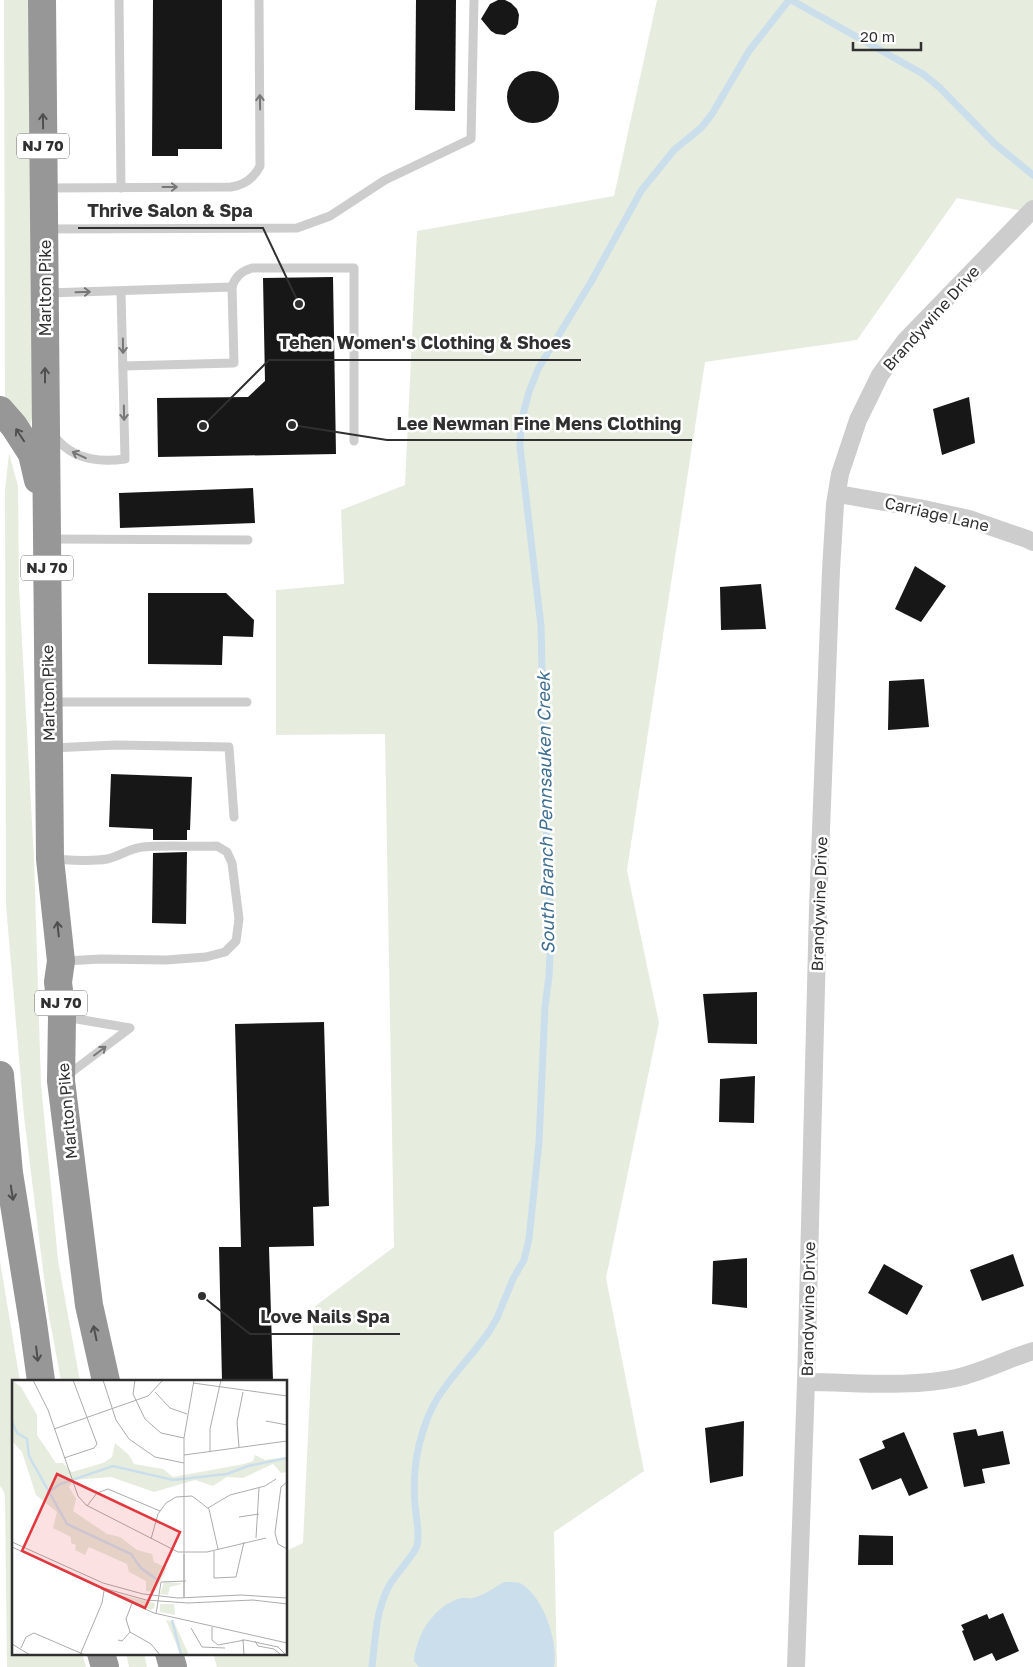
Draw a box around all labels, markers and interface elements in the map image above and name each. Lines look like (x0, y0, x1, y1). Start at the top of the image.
scale bar (853, 20, 920, 52)
text: 20 m (860, 27, 895, 45)
one-way arrow (255, 95, 265, 111)
one-way arrow (38, 114, 48, 130)
road number: NJ 70 (17, 134, 69, 158)
one-way arrow (162, 182, 178, 192)
callout: Thrive Salon & Spa (78, 195, 263, 228)
text: Thrive Salon & Spa (87, 199, 253, 221)
street label: Marlton Pike (35, 240, 55, 336)
street label: Brandywine Drive (878, 261, 984, 375)
one-way arrow (75, 287, 91, 296)
callout: Tehen Women's Clothing & Shoes (269, 327, 581, 360)
text: Tehen Women's Clothing & Shoes (279, 331, 571, 353)
one-way arrow (118, 338, 128, 354)
one-way arrow (40, 367, 50, 384)
one-way arrow (119, 404, 129, 421)
callout: Lee Newman Fine Mens Clothing (387, 407, 692, 440)
text: Lee Newman Fine Mens Clothing (397, 412, 681, 434)
one-way arrow (14, 428, 24, 442)
one-way arrow (72, 450, 87, 460)
street label: Carriage Lane (883, 492, 991, 536)
road number: NJ 70 (21, 556, 73, 580)
street label: Marlton Pike (37, 645, 59, 741)
water label: South Branch Pennsauken Creek (532, 670, 558, 954)
street label: Brandywine Drive (807, 836, 831, 972)
one-way arrow (53, 921, 63, 937)
road number: NJ 70 (35, 990, 87, 1016)
one-way arrow (93, 1046, 107, 1056)
street label: Marlton Pike (53, 1062, 81, 1160)
one-way arrow (8, 1185, 18, 1201)
street label: Brandywine Drive (797, 1241, 819, 1377)
callout: Love Nails Spa (250, 1301, 400, 1334)
text: Love Nails Spa (260, 1305, 390, 1327)
one-way arrow (90, 1326, 99, 1342)
one-way arrow (32, 1345, 42, 1361)
inset map (12, 1380, 288, 1654)

